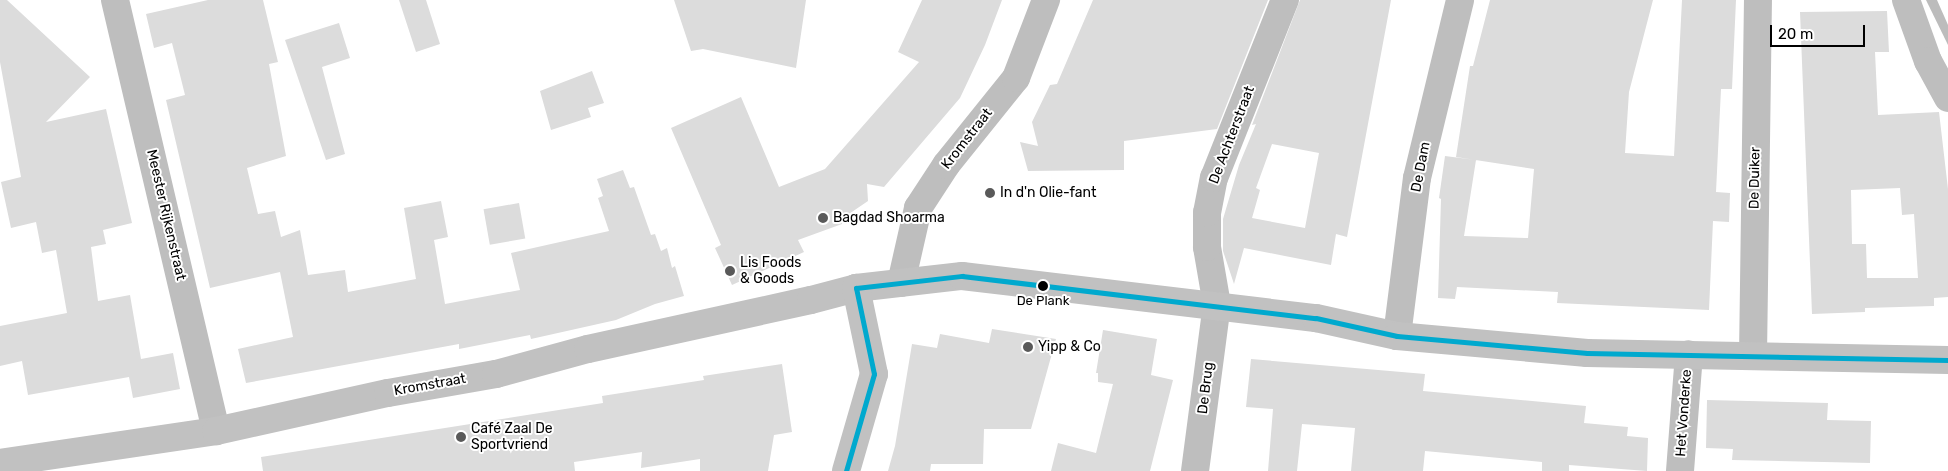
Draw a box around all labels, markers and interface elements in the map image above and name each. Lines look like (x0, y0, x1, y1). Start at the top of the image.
scale bar (1773, 15, 1868, 47)
text: 20 m (1778, 25, 1813, 43)
street label: De Achterstraat (1206, 84, 1258, 186)
street label: Kromstraat (938, 105, 996, 173)
street label: De Dam (1408, 140, 1434, 194)
street label: De Duiker (1746, 147, 1764, 209)
street label: Meester Rijkenstraat (143, 148, 189, 282)
place label: In d'n Olie-fant (1000, 185, 1096, 201)
marker: In d'n Olie-fant (984, 187, 996, 199)
place label: Bagdad Shoarma (833, 210, 945, 226)
marker: Bagdad Shoarma (817, 212, 829, 224)
place label: Lis Foods & Goods (740, 255, 801, 288)
marker: Lis Foods & Goods (724, 265, 736, 277)
marker: De Plank (1038, 281, 1048, 291)
place label: De Plank (1017, 293, 1069, 309)
place label: Yipp & Co (1038, 339, 1101, 355)
marker: Yipp & Co (1022, 341, 1034, 353)
street label: De Brug (1194, 361, 1218, 415)
street label: Het Vonderke (1673, 369, 1695, 457)
street label: Kromstraat (393, 370, 467, 400)
place label: Café Zaal De Sportvriend (471, 421, 553, 454)
marker: Café Zaal De Sportvriend (455, 431, 467, 443)

